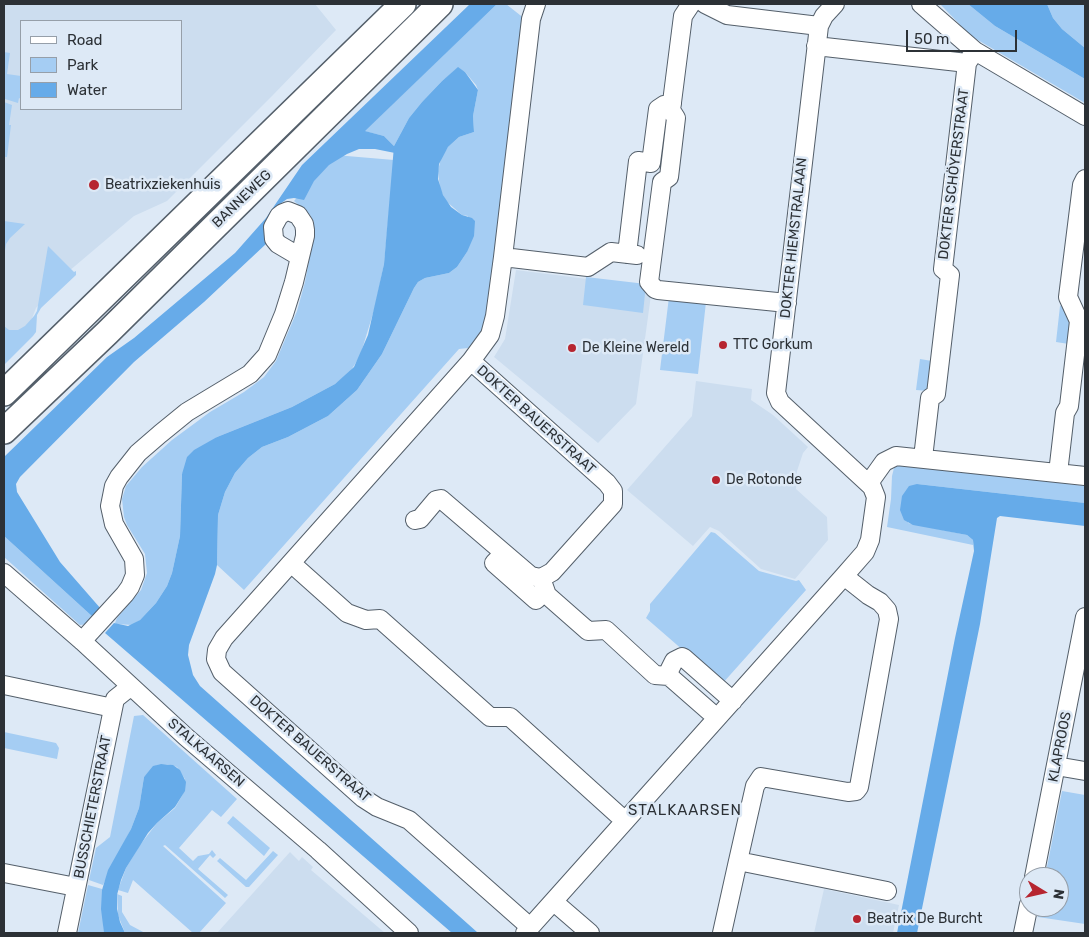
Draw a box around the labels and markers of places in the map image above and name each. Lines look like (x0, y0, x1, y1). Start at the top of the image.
place label: Beatrixziekenhuis (105, 177, 221, 193)
marker: Beatrixziekenhuis (87, 178, 101, 192)
place label: TTC Gorkum (733, 337, 813, 353)
marker: TTC Gorkum (717, 339, 729, 351)
place label: De Kleine Wereld (582, 340, 689, 356)
marker: De Kleine Wereld (566, 342, 578, 354)
place label: De Rotonde (726, 472, 802, 488)
marker: De Rotonde (710, 474, 722, 486)
place label: Beatrix De Burcht (867, 911, 983, 927)
marker: Beatrix De Burcht (851, 913, 863, 925)

